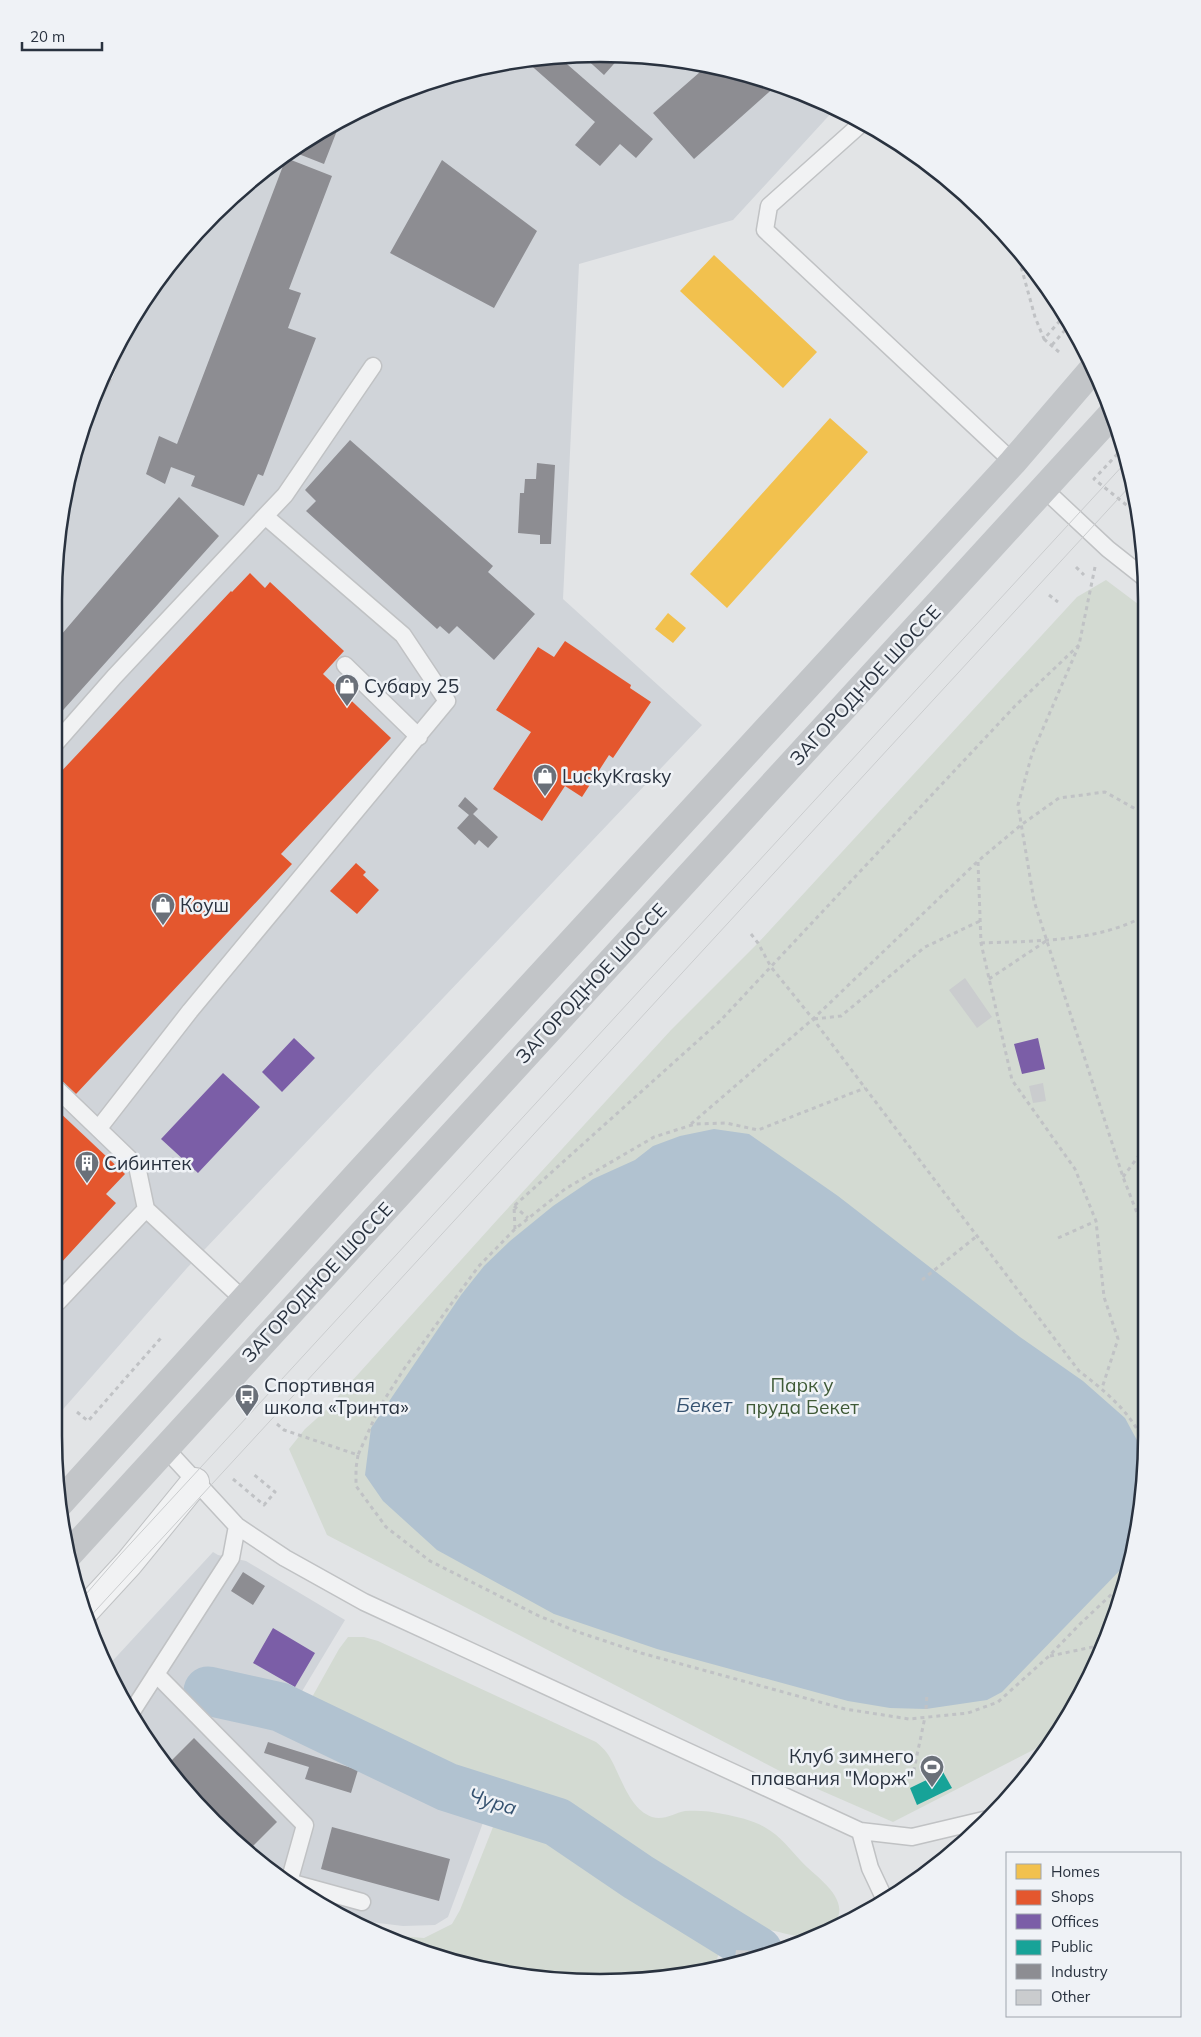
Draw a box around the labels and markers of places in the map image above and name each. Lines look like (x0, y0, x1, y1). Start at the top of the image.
shop icon: Субару 25 (334, 673, 360, 707)
place label: Субару 25 (364, 674, 459, 698)
shop icon: LuckyKrasky (532, 763, 558, 797)
place label: LuckyKrasky (562, 764, 671, 788)
shop icon: Коуш (150, 892, 176, 926)
place label: Коуш (180, 893, 229, 917)
building icon: Сибинтек (74, 1150, 100, 1184)
place label: Сибинтек (104, 1151, 192, 1175)
place label: Спортивная школа «Тринта» (264, 1373, 409, 1419)
bus stop icon: Спортивная школа «Тринта» (234, 1383, 260, 1417)
place label: Клуб зимнего плавания "Морж" (751, 1744, 914, 1790)
sports icon: Клуб зимнего плавания "Морж" (919, 1754, 945, 1788)

